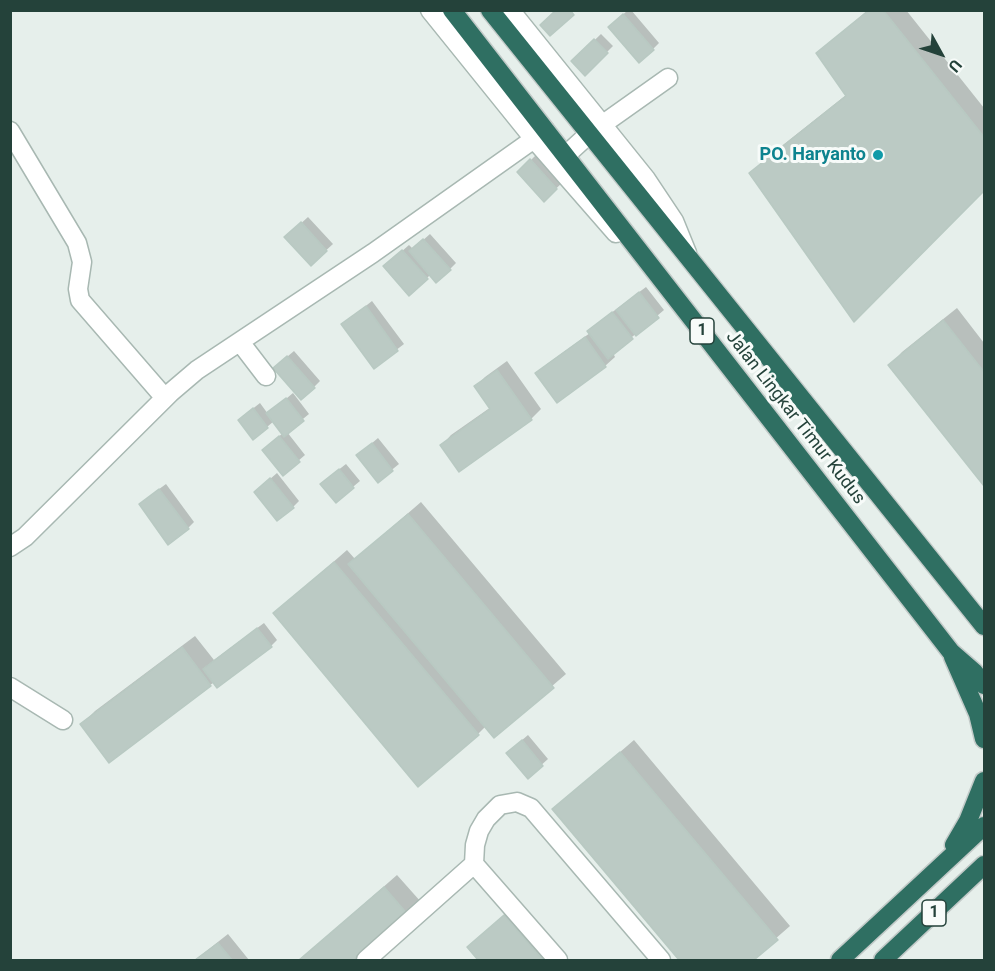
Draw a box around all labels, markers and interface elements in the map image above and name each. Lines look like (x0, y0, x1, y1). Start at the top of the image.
north arrow (911, 24, 971, 84)
text: U (945, 56, 966, 76)
place label: PO. Haryanto (760, 144, 866, 166)
marker: PO. Haryanto (871, 148, 885, 162)
road number: 1 (690, 318, 714, 344)
street label: Jalan Lingkar Timur Kudus (721, 327, 869, 509)
road number: 1 (922, 900, 946, 926)

